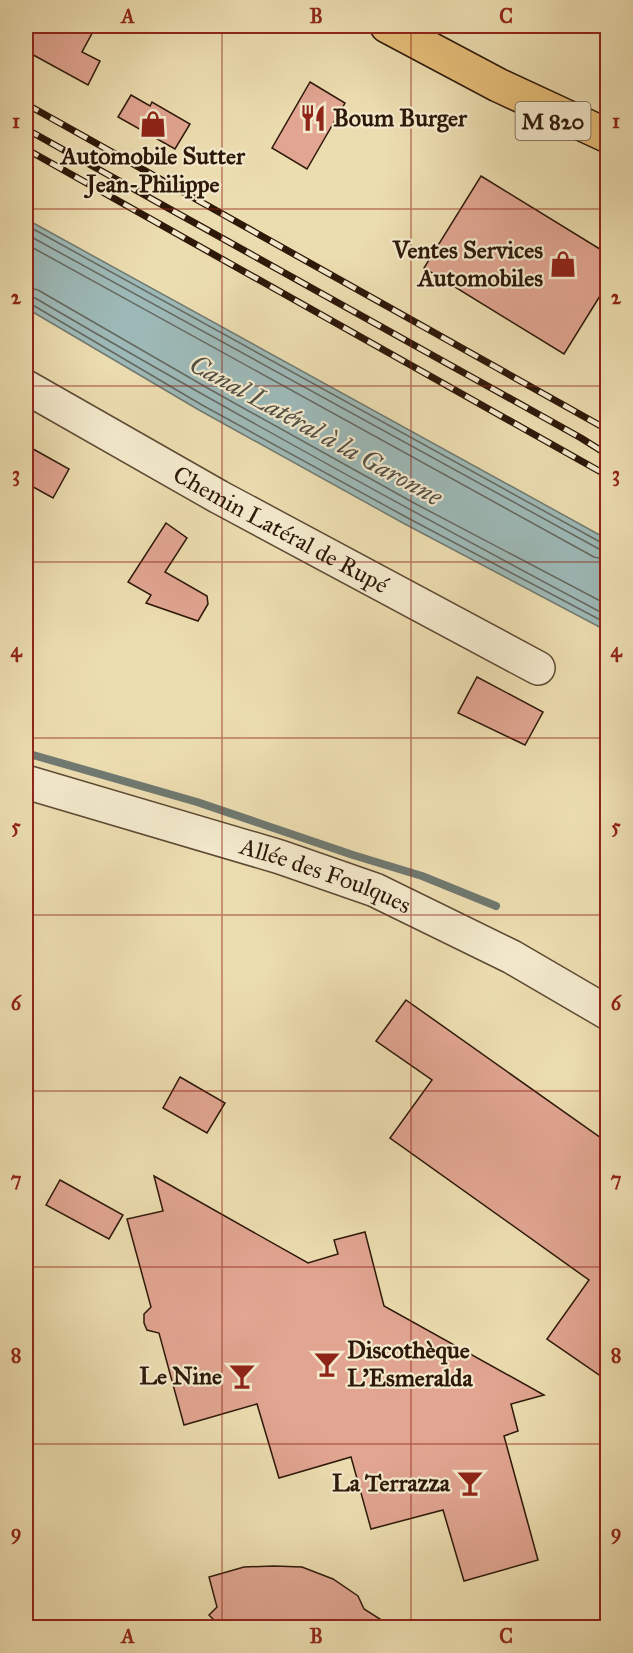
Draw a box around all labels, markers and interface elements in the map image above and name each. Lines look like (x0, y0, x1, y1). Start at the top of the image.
text: A (119, 4, 135, 28)
text: B (309, 4, 323, 28)
text: C (499, 4, 513, 28)
road number: M 820 (516, 102, 590, 140)
restaurant icon: Boum Burger (298, 103, 328, 133)
place label: Boum Burger (333, 103, 468, 133)
text: 1 (12, 109, 20, 133)
shop icon: Automobile Sutter Jean-Philippe (138, 109, 168, 139)
text: 1 (612, 109, 620, 133)
place label: Automobile Sutter Jean-Philippe (59, 141, 246, 199)
place label: Ventes Services Automobiles (392, 235, 543, 293)
shop icon: Ventes Services Automobiles (548, 249, 578, 279)
text: 2 (11, 285, 22, 309)
text: 2 (611, 285, 622, 309)
water label: Canal Latéral à la Garonne (184, 347, 449, 513)
street label: Chemin Latéral de Rupé (168, 459, 394, 600)
text: 3 (12, 462, 20, 487)
text: 3 (612, 462, 620, 487)
text: 4 (10, 638, 22, 663)
text: 4 (610, 638, 622, 663)
text: 5 (11, 814, 21, 838)
text: 5 (611, 814, 621, 838)
street label: Allée des Foulques (236, 831, 416, 920)
text: 6 (11, 991, 23, 1015)
text: 6 (611, 991, 623, 1015)
text: 7 (11, 1167, 22, 1191)
text: 7 (611, 1167, 622, 1191)
place label: Discothèque L'Esmeralda (347, 1335, 473, 1393)
text: 8 (11, 1343, 21, 1367)
text: 8 (611, 1343, 621, 1367)
bar icon: Discothèque L'Esmeralda (312, 1349, 342, 1379)
place label: Le Nine (139, 1361, 222, 1391)
bar icon: Le Nine (227, 1361, 257, 1391)
place label: La Terrazza (332, 1468, 451, 1498)
bar icon: La Terrazza (455, 1468, 485, 1498)
text: 9 (11, 1520, 21, 1545)
text: 9 (611, 1520, 621, 1545)
text: A (119, 1624, 135, 1648)
text: B (309, 1624, 323, 1648)
text: C (499, 1624, 513, 1648)

